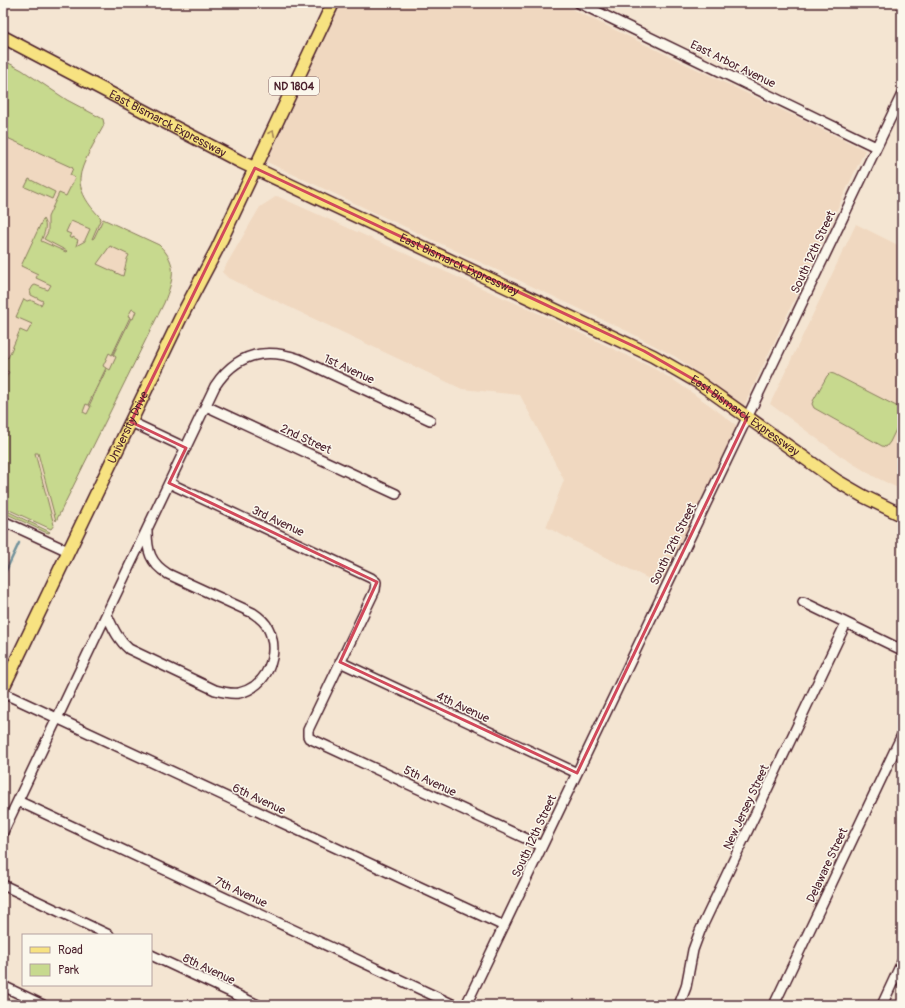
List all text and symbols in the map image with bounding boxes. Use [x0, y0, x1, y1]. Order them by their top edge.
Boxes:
street label: East Arbor Avenue [688, 37, 778, 92]
road number: ND 1804 [269, 77, 319, 95]
street label: East Bismarck Expressway [106, 87, 229, 161]
one-way arrow [267, 130, 275, 137]
street label: South 12th Street [788, 208, 839, 296]
street label: East Bismarck Expressway [397, 231, 521, 300]
street label: 1st Avenue [321, 351, 377, 388]
street label: East Bismarck Expressway [688, 372, 802, 460]
street label: University Drive [105, 389, 152, 466]
street label: 2nd Street [278, 421, 334, 458]
street label: South 12th Street [647, 501, 700, 588]
street label: 3rd Avenue [249, 503, 306, 540]
street label: 4th Avenue [434, 689, 492, 726]
street label: New Jersey Street [720, 762, 773, 852]
street label: 5th Avenue [401, 763, 459, 800]
street label: 6th Avenue [230, 781, 288, 818]
street label: South 12th Street [509, 792, 560, 880]
street label: Delaware Street [804, 825, 851, 905]
street label: 7th Avenue [212, 874, 270, 911]
legend [22, 934, 152, 986]
text: Road [58, 943, 83, 958]
street label: 8th Avenue [180, 951, 237, 988]
text: Park [58, 963, 79, 978]

